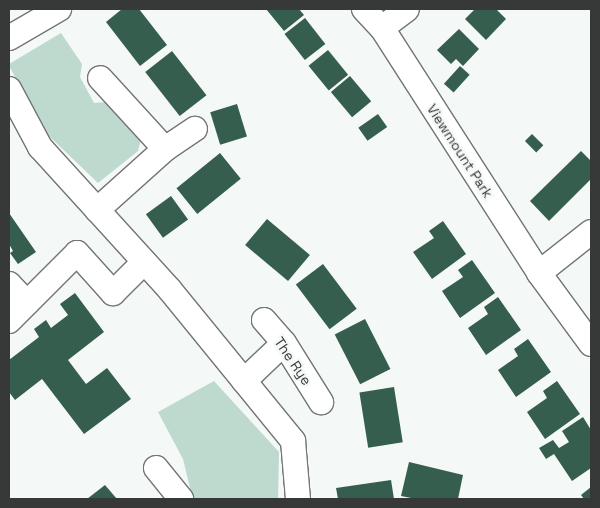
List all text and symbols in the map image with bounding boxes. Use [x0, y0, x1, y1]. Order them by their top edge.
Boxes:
street label: Viewmount Park [423, 101, 497, 201]
street label: The Rye [271, 334, 315, 388]

